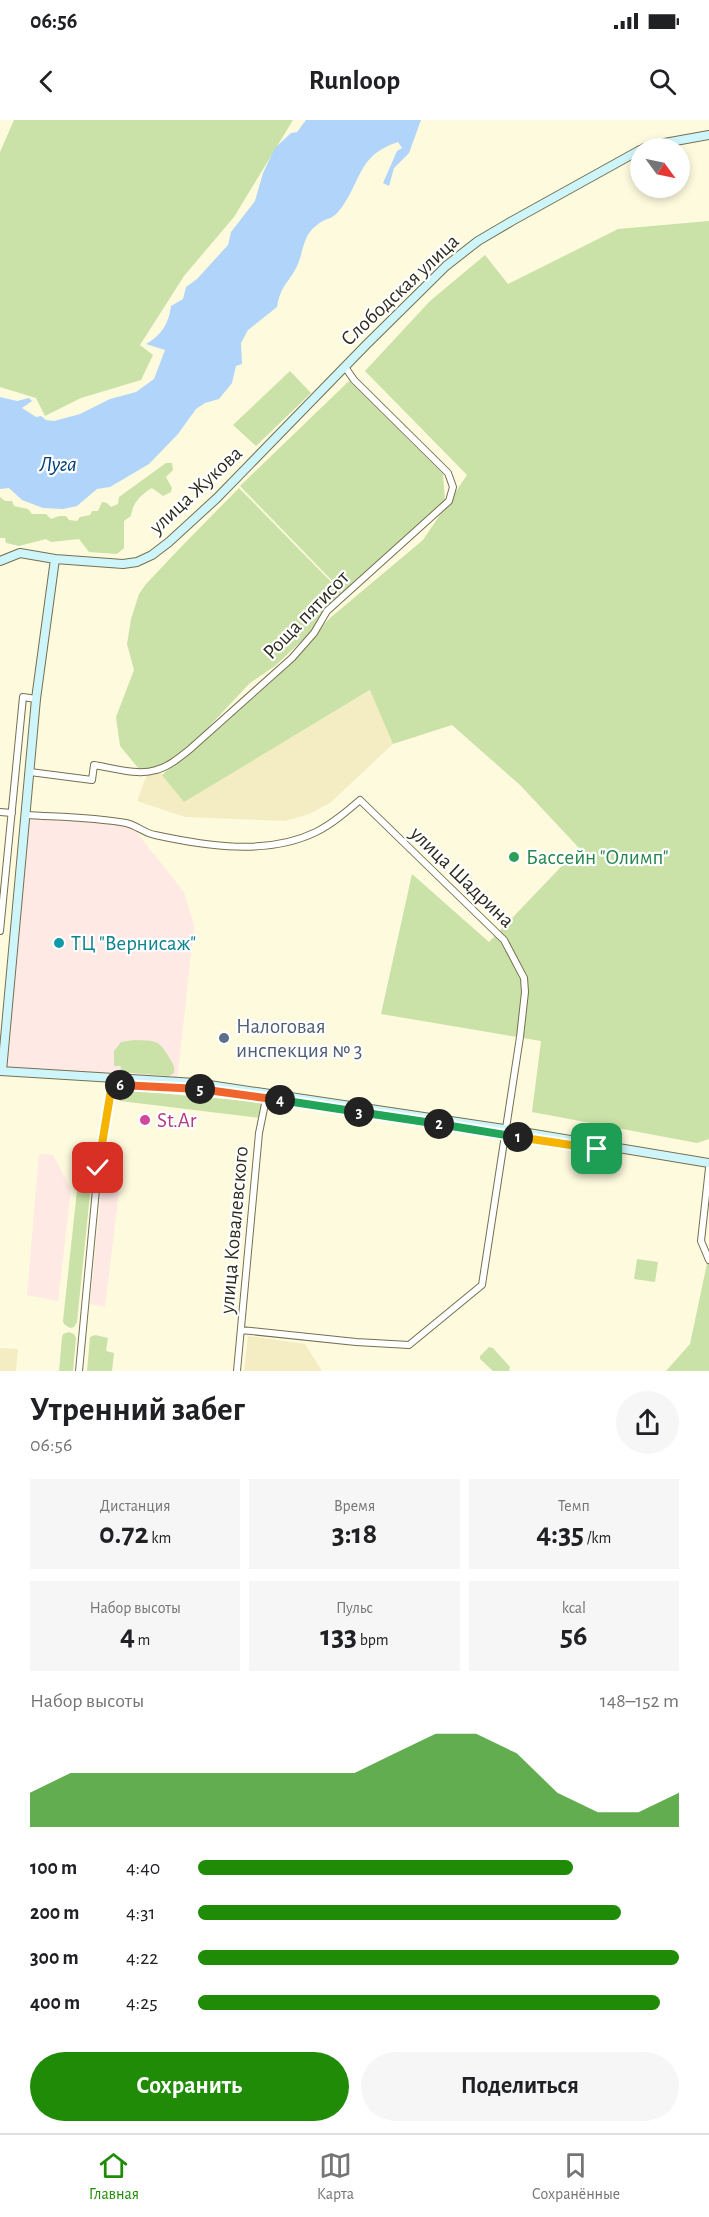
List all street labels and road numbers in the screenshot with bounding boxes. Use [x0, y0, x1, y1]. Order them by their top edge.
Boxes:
street label: Слободская улица [337, 230, 463, 350]
street label: улица Жукова [145, 442, 247, 539]
street label: Роща пятисот [259, 566, 353, 663]
street label: улица Шадрина [405, 822, 518, 932]
street label: улица Ковалевского [216, 1145, 252, 1316]

